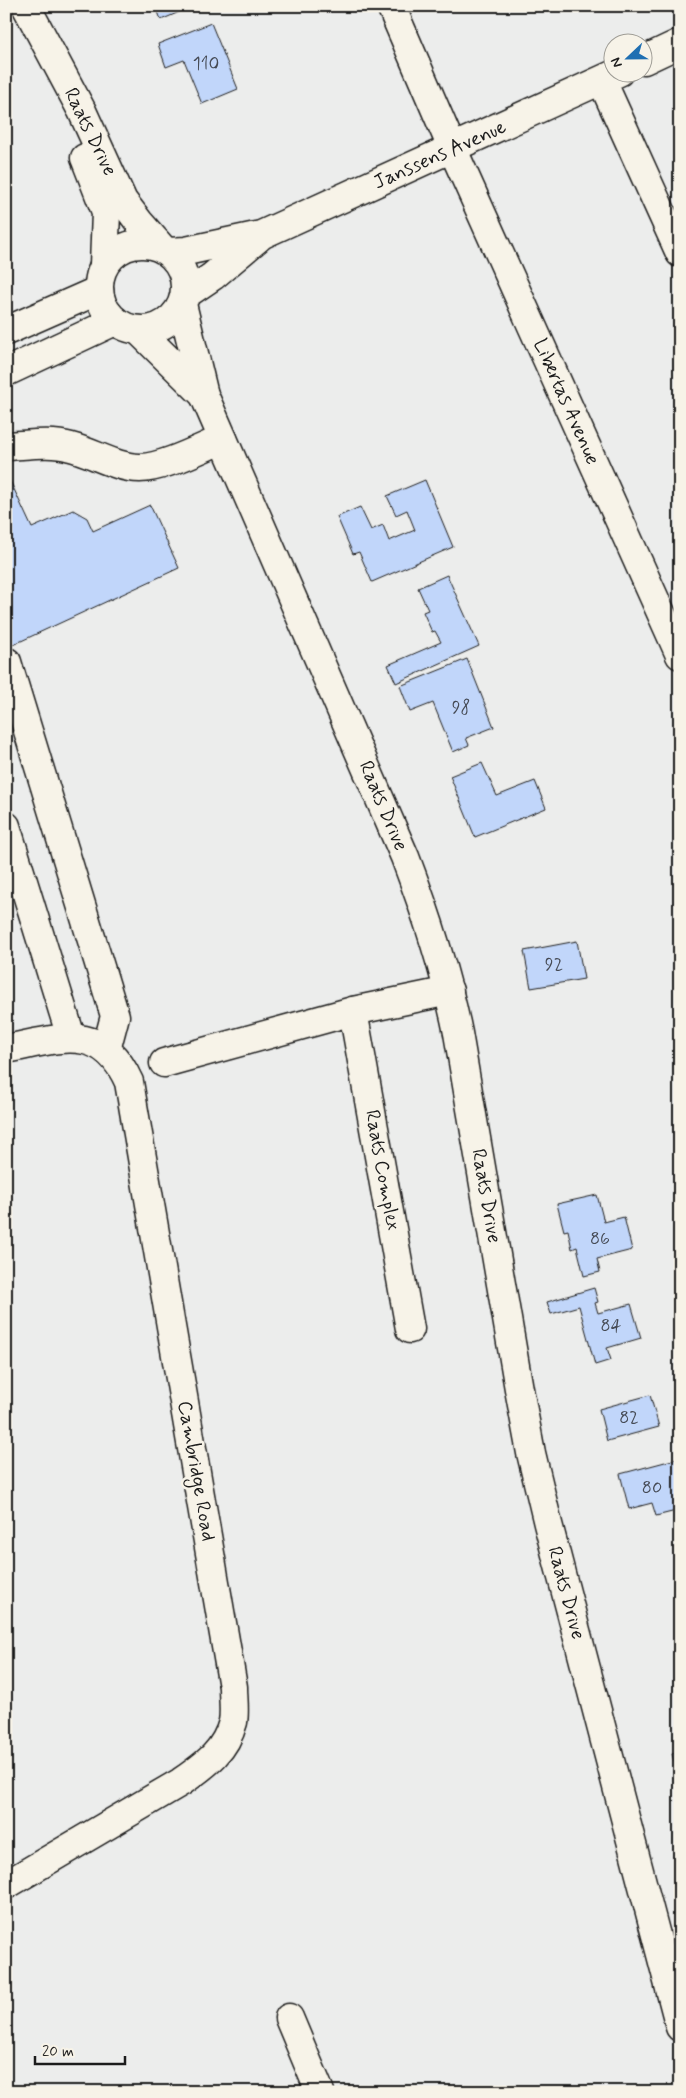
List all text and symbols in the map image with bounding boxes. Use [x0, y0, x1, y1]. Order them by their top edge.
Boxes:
north arrow [604, 32, 654, 82]
house number: 110 [193, 52, 219, 76]
text: N [607, 55, 627, 70]
street label: Raats Drive [57, 83, 123, 181]
street label: Janssens Avenue [369, 114, 511, 196]
street label: Libertas Avenue [526, 335, 606, 469]
house number: 98 [452, 696, 470, 720]
street label: Raats Drive [352, 757, 414, 855]
house number: 92 [545, 953, 563, 977]
street label: Raats Complex [358, 1108, 406, 1232]
street label: Raats Drive [464, 1147, 508, 1245]
house number: 86 [590, 1227, 610, 1251]
house number: 84 [600, 1314, 622, 1338]
street label: Cambridge Road [169, 1399, 222, 1543]
house number: 82 [619, 1406, 639, 1430]
house number: 80 [642, 1476, 662, 1500]
street label: Raats Drive [541, 1544, 591, 1642]
scale bar [35, 2033, 125, 2065]
text: 20 m [42, 2042, 74, 2062]

